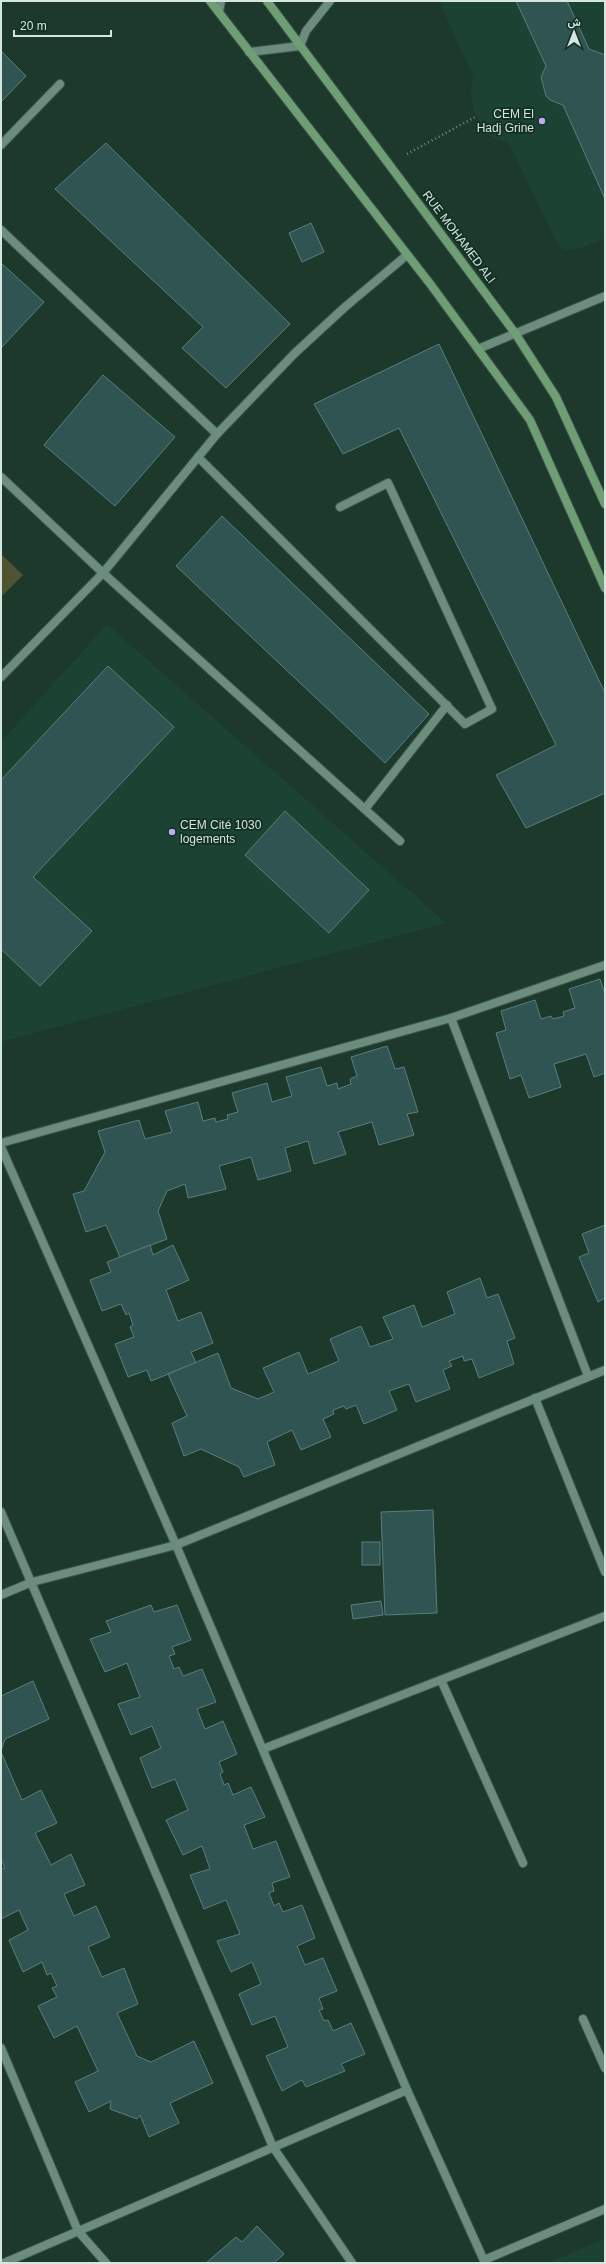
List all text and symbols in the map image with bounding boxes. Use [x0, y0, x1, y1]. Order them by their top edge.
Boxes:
scale bar [14, 12, 111, 38]
north arrow [554, 12, 594, 52]
text: ش [567, 16, 581, 29]
text: 20 m [20, 19, 47, 33]
place label: CEM El Hadj Grine [477, 107, 534, 135]
marker: CEM El Hadj Grine [537, 116, 547, 126]
street label: RUE MOHAMED ALI [420, 188, 498, 286]
place label: CEM Cité 1030 logements [180, 818, 262, 846]
marker: CEM Cité 1030 logements [167, 827, 177, 837]

